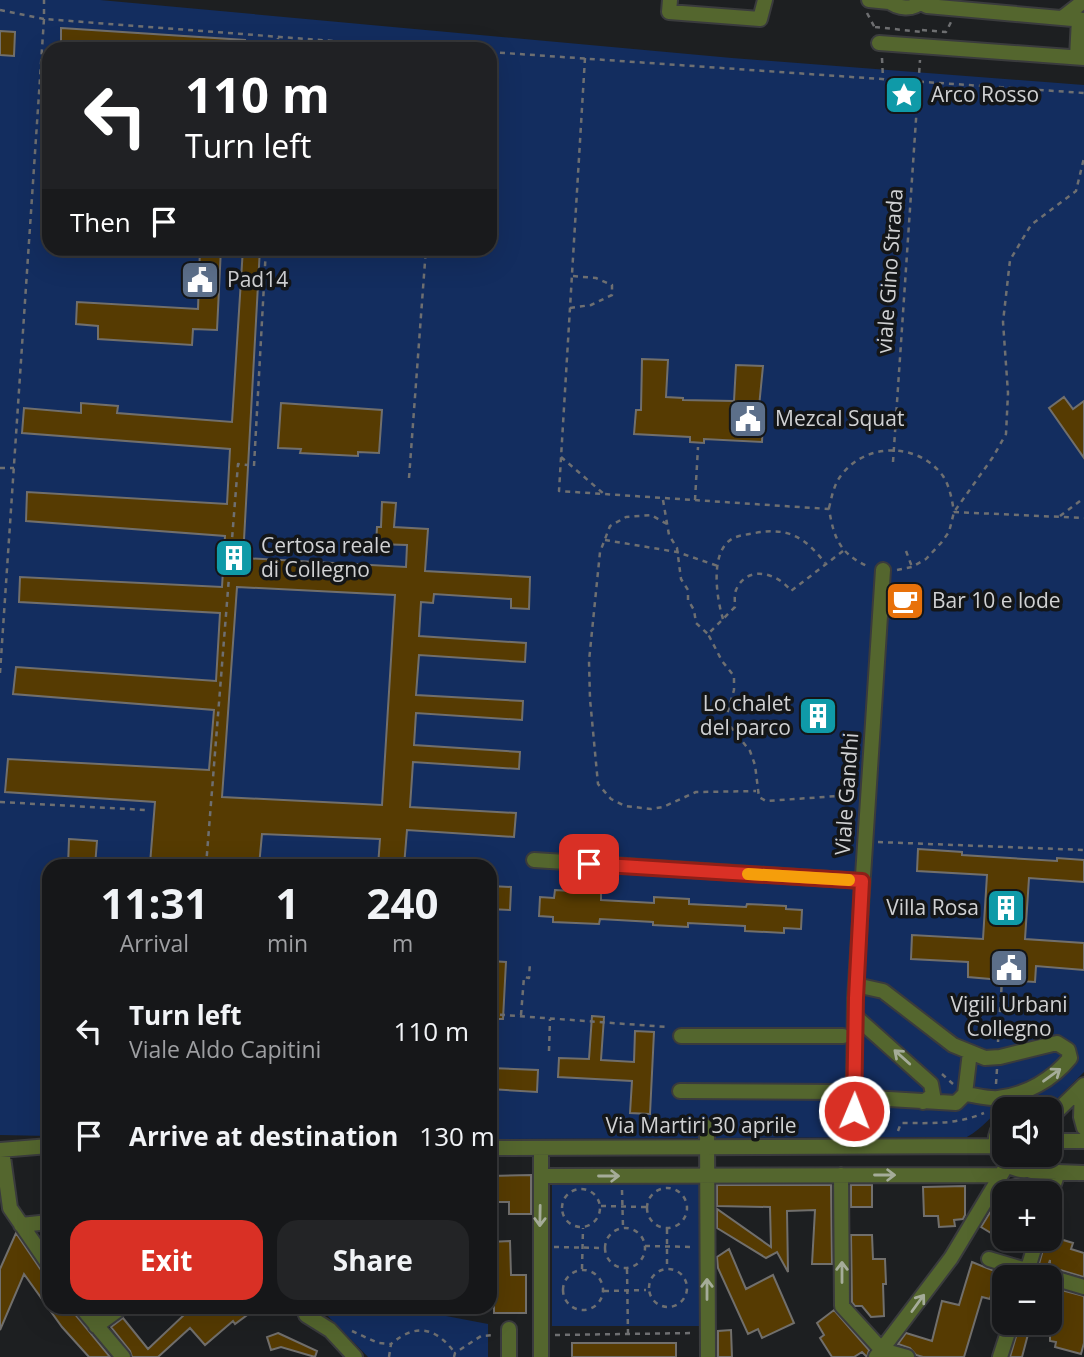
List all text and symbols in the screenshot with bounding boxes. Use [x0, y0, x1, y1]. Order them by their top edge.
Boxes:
text: 110 m [185, 61, 330, 127]
icon: left [70, 70, 161, 161]
place icon: Arco Rosso [883, 74, 925, 116]
place label: Arco Rosso [931, 80, 1039, 108]
text: Turn left [185, 124, 311, 167]
street label: viale Gino Strada [869, 187, 909, 354]
icon: arrive [145, 203, 183, 241]
text: Then [70, 204, 131, 240]
public building icon: Pad14 [179, 259, 221, 301]
place label: Pad14 [227, 265, 288, 293]
public building icon: Mezcal Squat [727, 398, 769, 440]
place label: Mezcal Squat [775, 404, 904, 432]
place label: Certosa reale di Collegno [261, 531, 391, 583]
building icon: Certosa reale di Collegno [213, 537, 255, 579]
cafe icon: Bar 10 e lode [884, 580, 926, 622]
place label: Bar 10 e lode [932, 586, 1061, 614]
place label: Lo chalet del parco [700, 689, 791, 741]
building icon: Lo chalet del parco [797, 695, 839, 737]
street label: Viale Gandhi [828, 732, 864, 856]
pin [559, 834, 619, 894]
icon: arrive [570, 845, 608, 883]
text: 11:31 [100, 874, 208, 931]
text: 1 [275, 874, 300, 931]
text: 240 [367, 874, 439, 931]
building icon: Villa Rosa [985, 887, 1027, 929]
place label: Villa Rosa [886, 893, 979, 921]
text: Arrival [120, 927, 189, 959]
text: min [267, 927, 308, 959]
text: m [392, 927, 413, 959]
public building icon: Vigili Urbani Collegno [988, 947, 1030, 989]
place label: Vigili Urbani Collegno [950, 990, 1068, 1042]
text: Turn left [129, 997, 241, 1033]
icon: left [70, 1012, 108, 1050]
text: 110 m [394, 1013, 469, 1049]
text: Viale Aldo Capitini [129, 1033, 321, 1065]
one-way arrow [894, 1049, 911, 1066]
one-way arrow [1042, 1068, 1061, 1082]
position arrow [817, 1074, 891, 1148]
map controls [992, 1097, 1062, 1335]
button: sound [992, 1097, 1062, 1167]
street label: Via Martiri 30 aprile [605, 1111, 797, 1139]
icon: arrive [70, 1117, 108, 1155]
text: Arrive at destination [129, 1118, 398, 1154]
text: 130 m [419, 1118, 495, 1154]
one-way arrow [874, 1168, 897, 1182]
one-way arrow [597, 1169, 620, 1183]
button: + [992, 1181, 1062, 1251]
one-way arrow [533, 1204, 547, 1227]
button: Exit [70, 1220, 263, 1300]
button: Share [277, 1220, 469, 1300]
one-way arrow [835, 1261, 849, 1284]
button: − [992, 1265, 1062, 1335]
one-way arrow [700, 1278, 714, 1301]
one-way arrow [910, 1294, 925, 1313]

